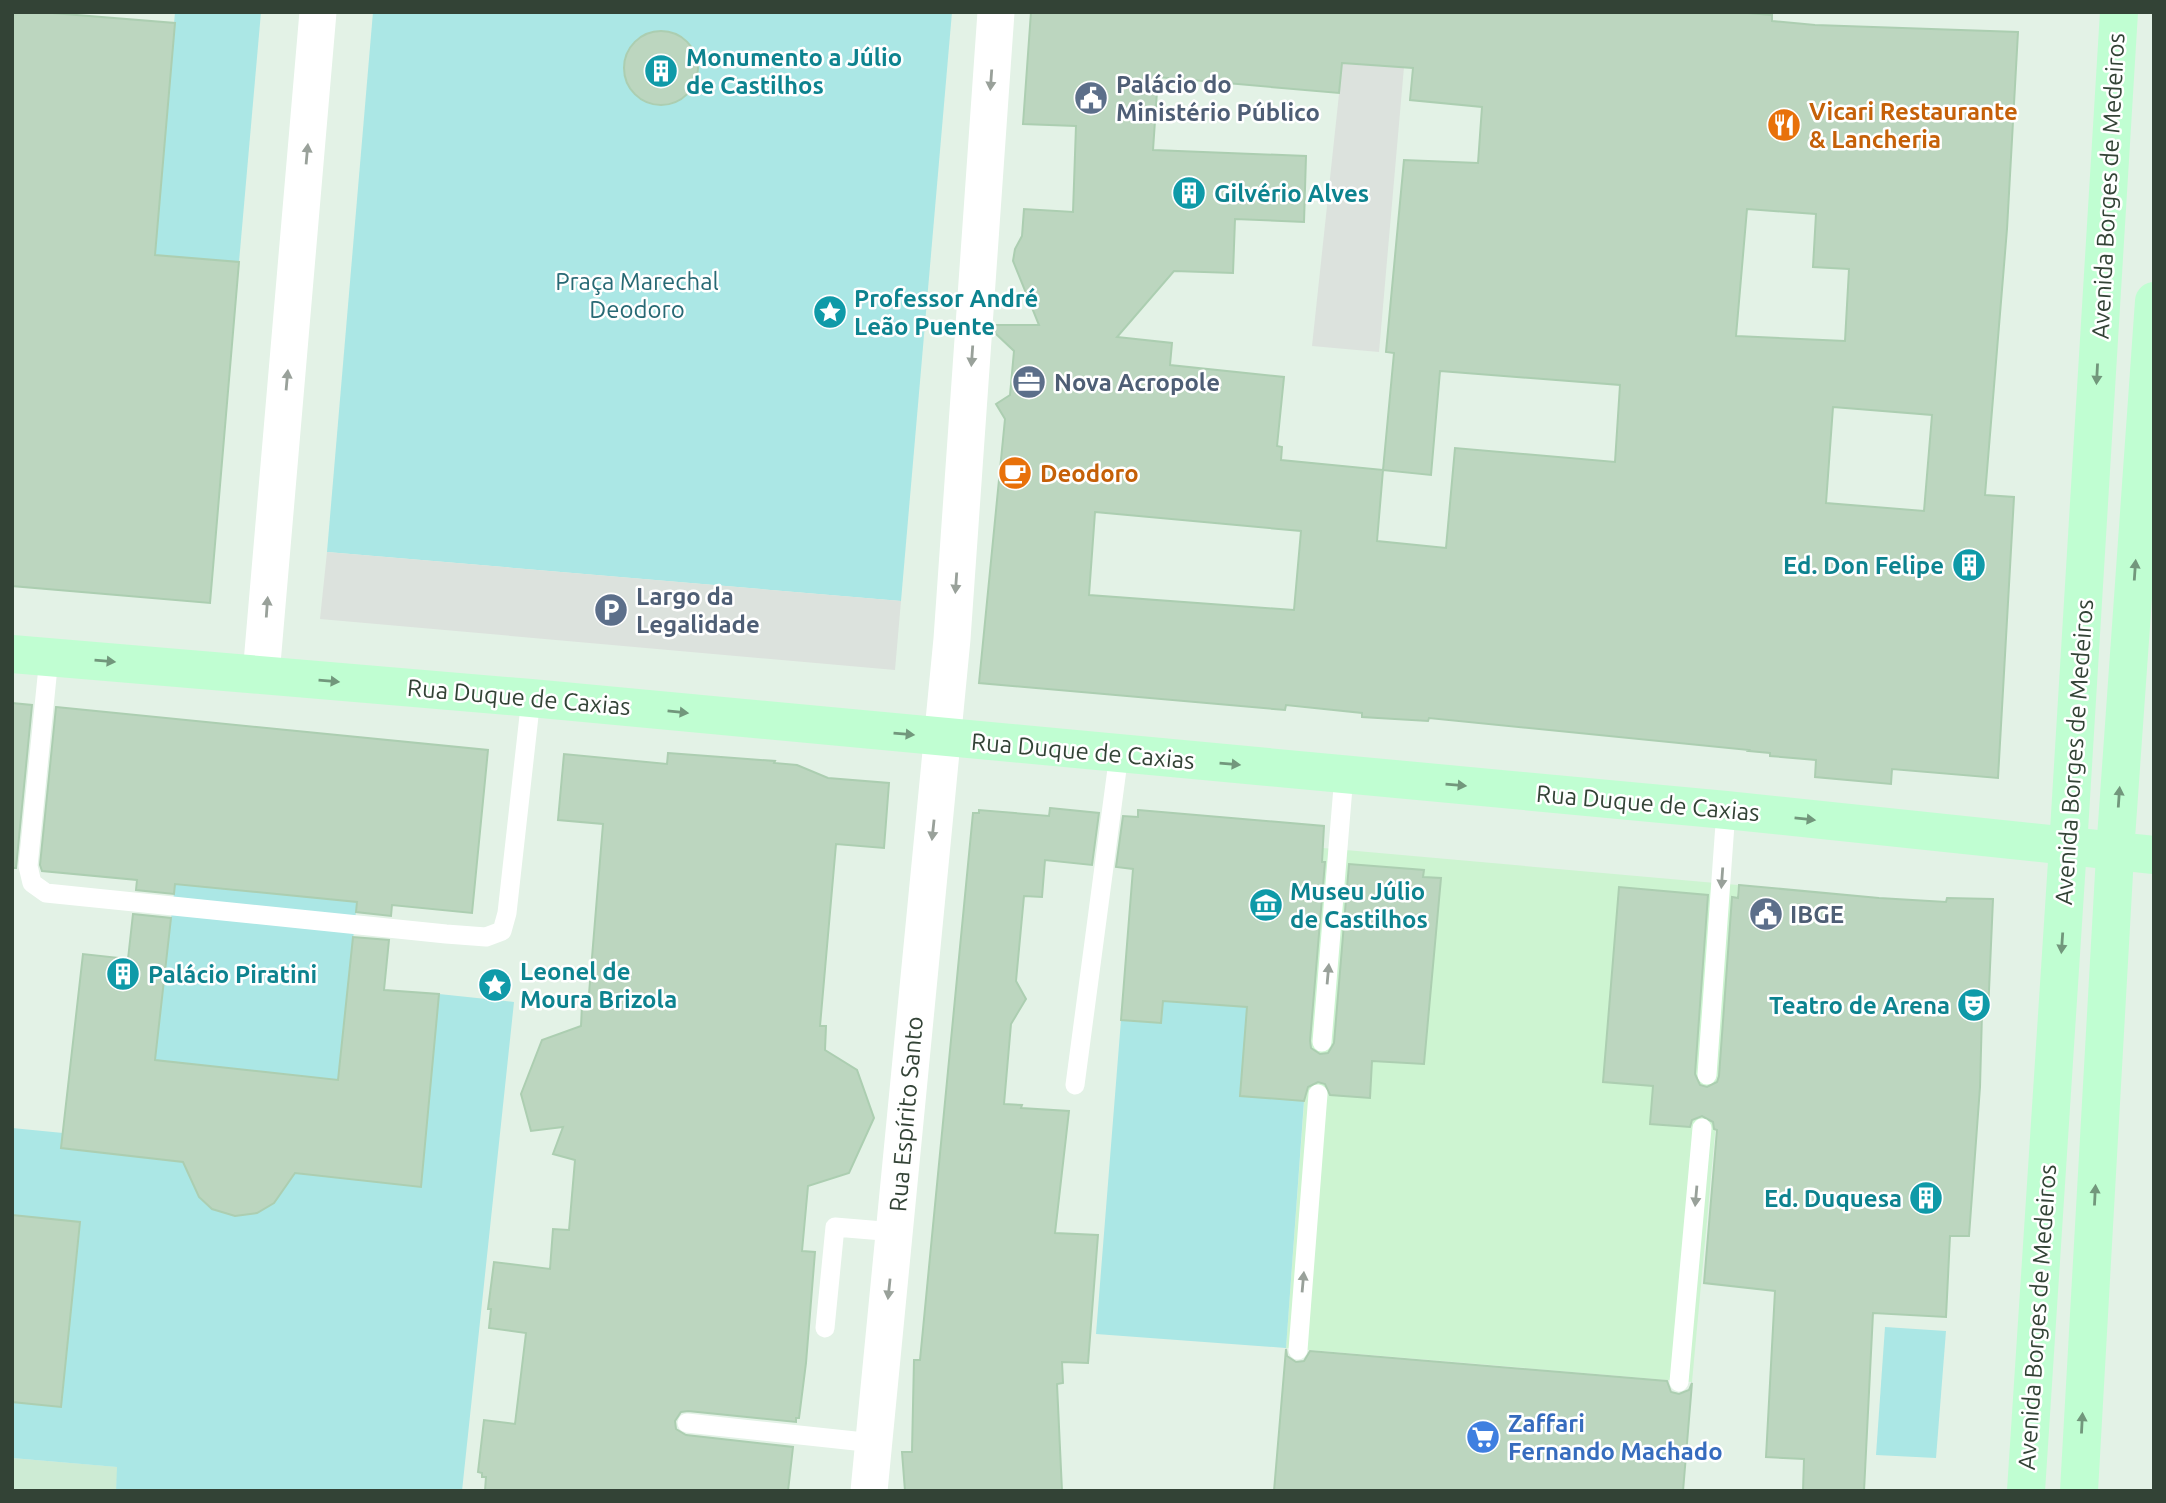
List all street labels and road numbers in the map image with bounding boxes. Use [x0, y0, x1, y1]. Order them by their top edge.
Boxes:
street label: Avenida Borges de Medeiros [2086, 32, 2130, 340]
street label: Avenida Borges de Medeiros [2050, 598, 2098, 906]
street label: Rua Duque de Caxias [406, 674, 632, 720]
street label: Rua Duque de Caxias [970, 728, 1196, 774]
street label: Rua Duque de Caxias [1535, 780, 1761, 826]
street label: Rua Espírito Santo [884, 1015, 928, 1213]
street label: Avenida Borges de Medeiros [2013, 1163, 2061, 1471]

